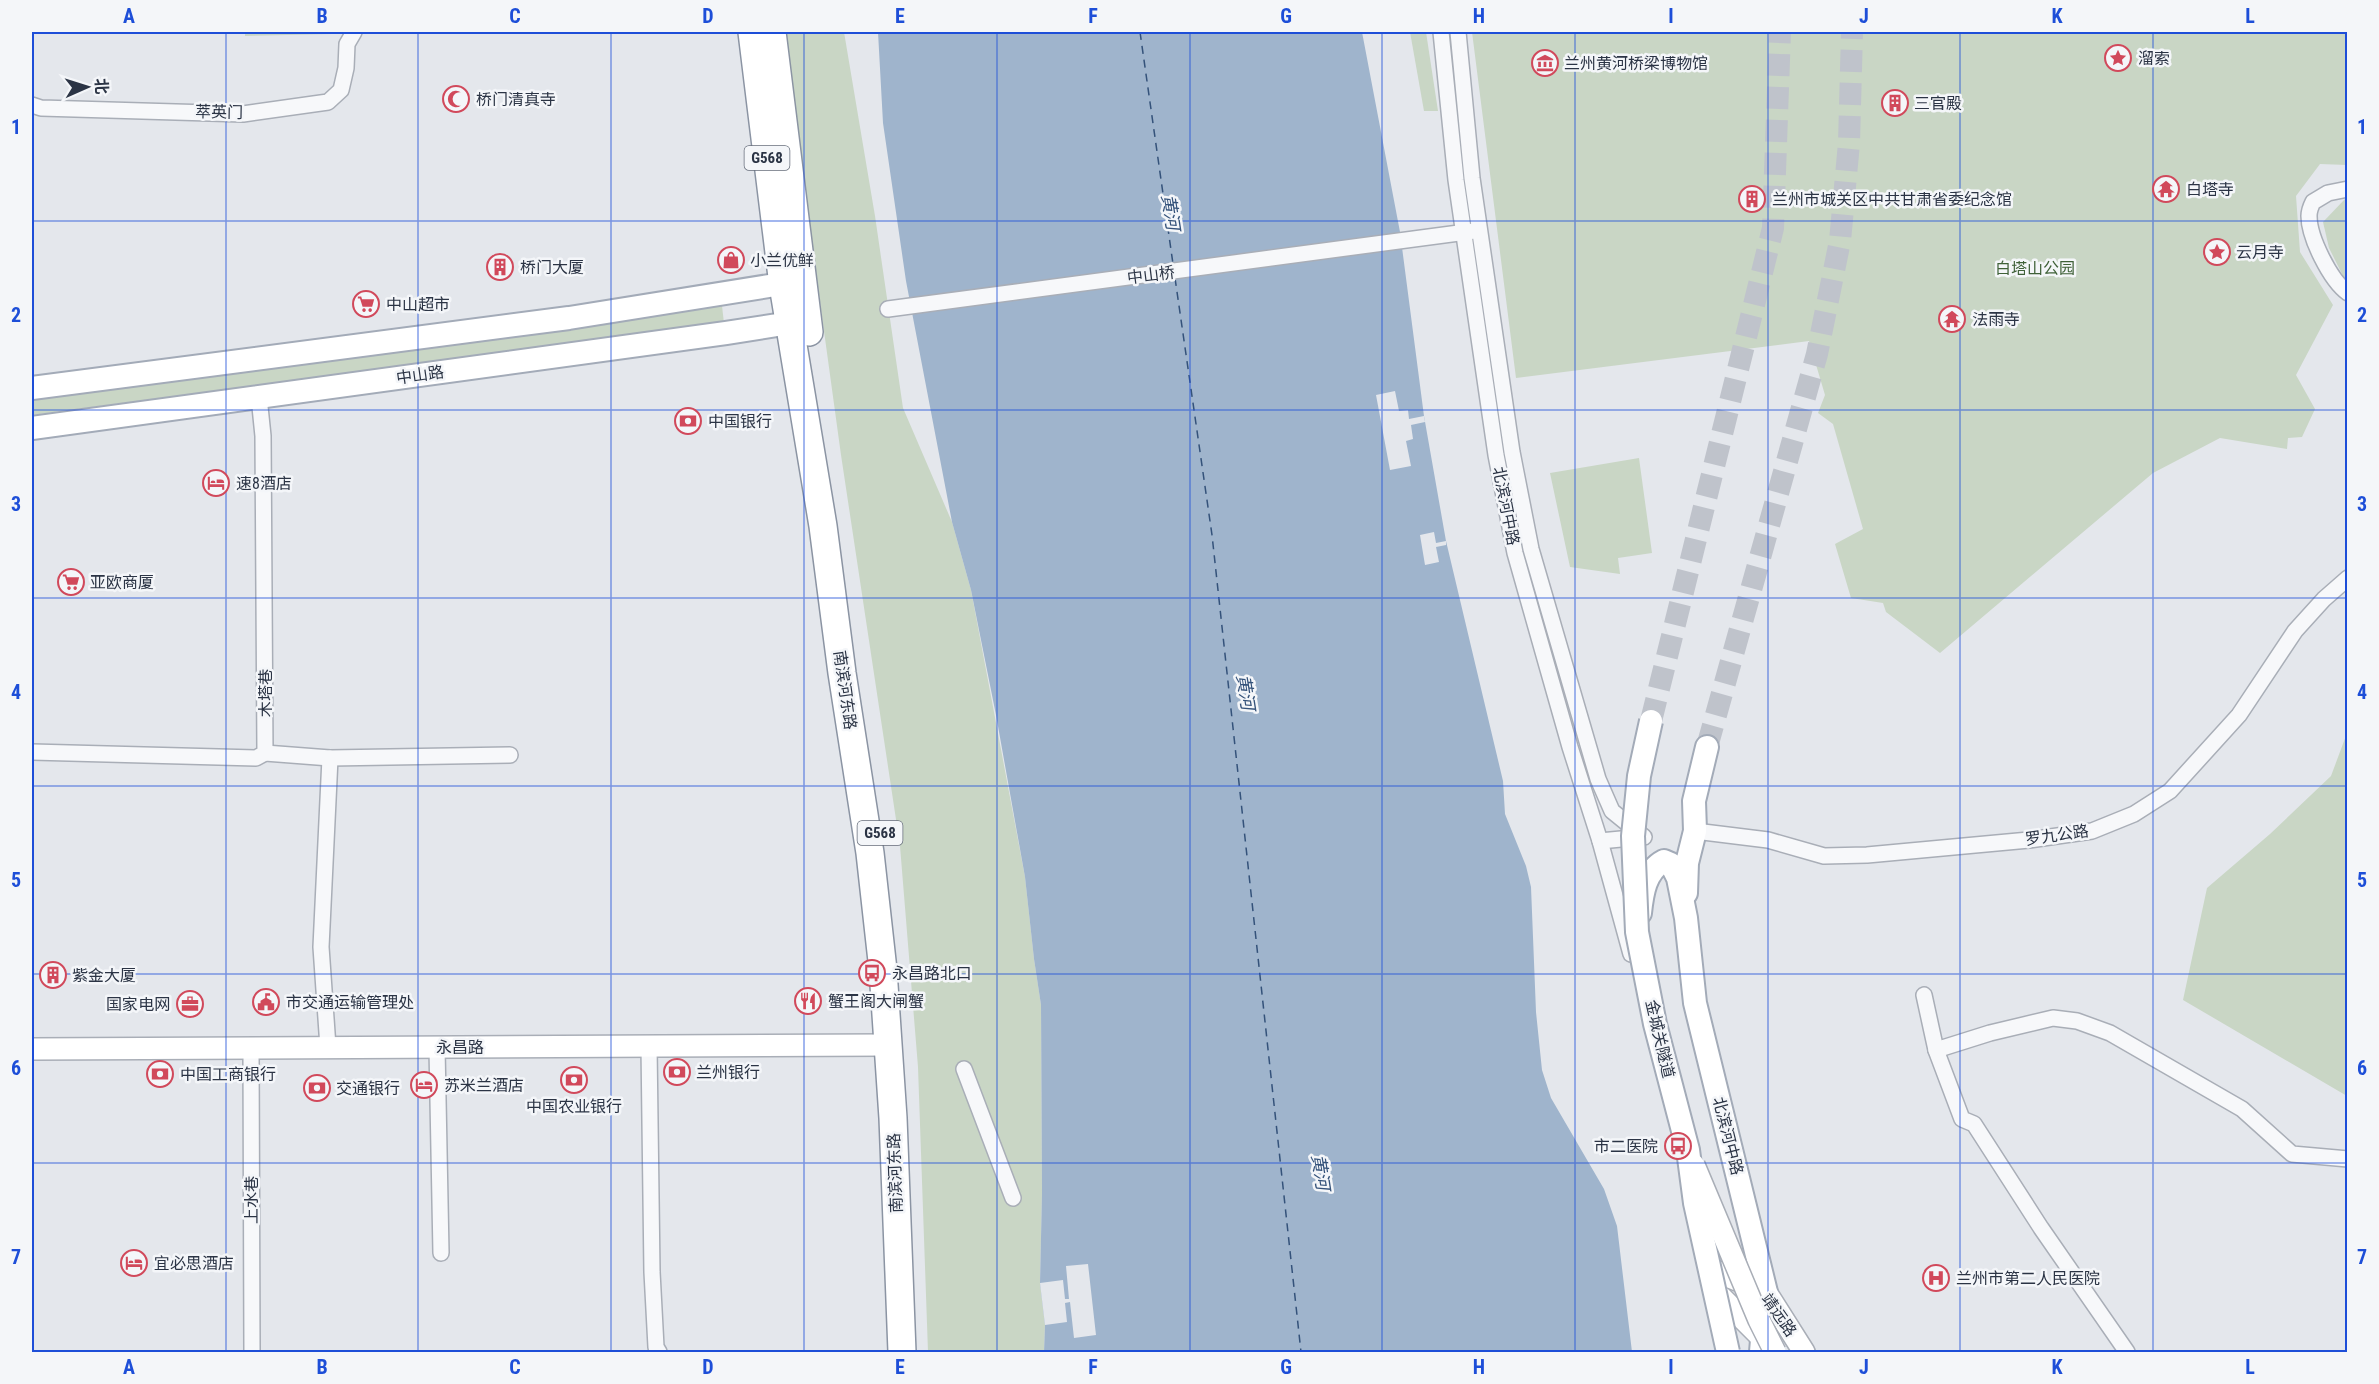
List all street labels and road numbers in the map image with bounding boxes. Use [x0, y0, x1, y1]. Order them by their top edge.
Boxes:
street label: 萃英门 [195, 102, 243, 122]
road number: G568 [744, 146, 789, 170]
street label: 中山桥 [1126, 263, 1176, 287]
street label: 中山路 [395, 362, 445, 388]
street label: 北滨河中路 [1489, 465, 1523, 547]
street label: 南滨河东路 [830, 649, 860, 731]
street label: 木塔巷 [256, 669, 275, 717]
road number: G568 [858, 821, 902, 845]
street label: 罗九公路 [2024, 821, 2090, 849]
street label: 金城关隧道 [1642, 998, 1678, 1080]
street label: 永昌路 [436, 1038, 484, 1057]
street label: 北滨河中路 [1709, 1095, 1747, 1177]
street label: 南滨河东路 [884, 1133, 906, 1213]
street label: 上水巷 [242, 1176, 261, 1224]
street label: 靖远路 [1757, 1290, 1801, 1340]

